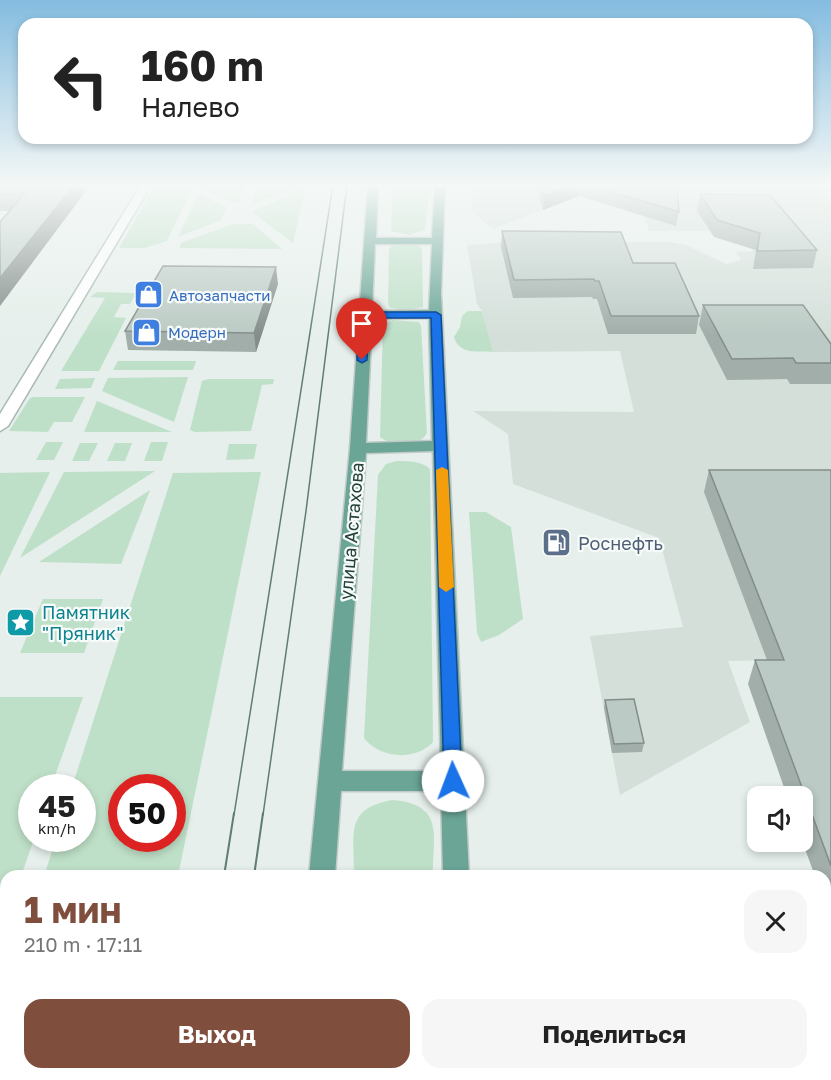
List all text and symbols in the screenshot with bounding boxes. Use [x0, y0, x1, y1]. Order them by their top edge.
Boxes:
text: 160 m [141, 40, 264, 90]
icon: left [42, 42, 120, 120]
text: Налево [141, 91, 240, 123]
shop icon: Автозапчасти [132, 279, 164, 311]
place label: Автозапчасти [169, 286, 270, 304]
pin [336, 298, 387, 360]
icon: arrive [345, 307, 378, 340]
shop icon: Модерн [131, 316, 163, 348]
place label: Модерн [168, 323, 226, 341]
street label: улица Астахова [334, 461, 368, 601]
fuel station icon: Роснефть [541, 527, 573, 559]
place label: Роснефть [578, 532, 663, 554]
place label: Памятник "Пряник" [42, 601, 130, 644]
place icon: Памятник "Пряник" [5, 606, 37, 638]
position arrow [421, 749, 485, 813]
speed limit sign: 50 [108, 774, 186, 852]
map controls [747, 786, 813, 852]
button: sound [747, 786, 813, 852]
text: 45 [38, 788, 76, 824]
text: km/h [38, 819, 76, 837]
text: 1 мин [24, 888, 121, 931]
button: close [744, 890, 807, 953]
text: 210 m · 17:11 [24, 932, 142, 956]
button: Выход [24, 999, 410, 1068]
button: Поделиться [422, 999, 807, 1068]

